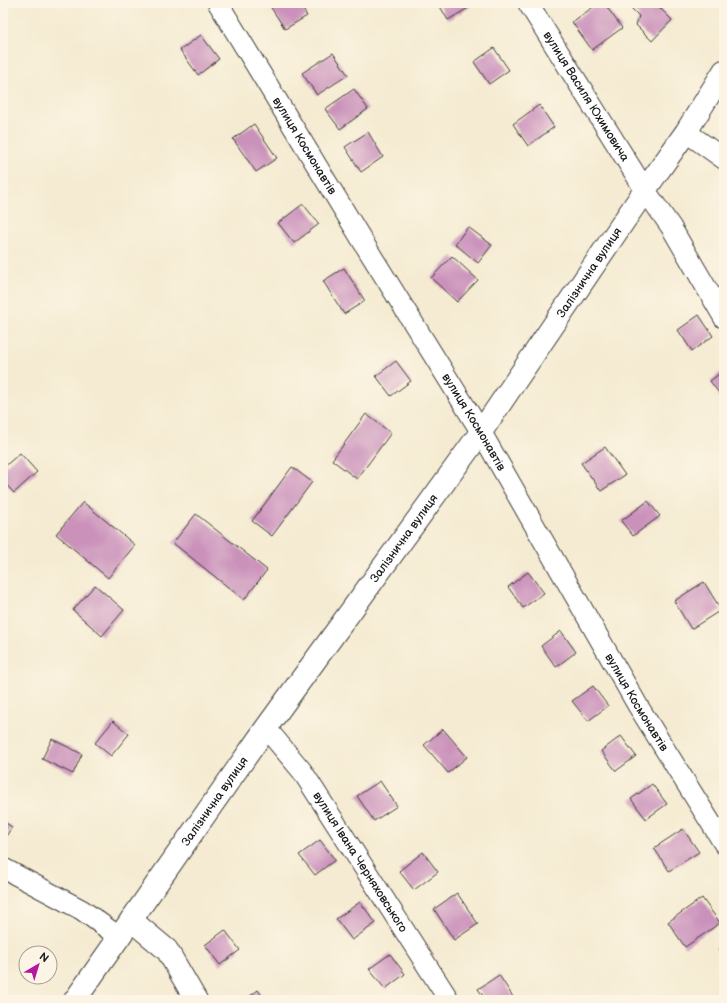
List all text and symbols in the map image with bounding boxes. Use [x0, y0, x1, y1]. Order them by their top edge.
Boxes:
street label: вулиця Василя Юхимовича [540, 29, 632, 164]
street label: вулиця Космонавтів [269, 94, 340, 198]
street label: Залізнична вулиця [554, 224, 626, 321]
street label: вулиця Космонавтів [438, 371, 509, 474]
street label: Залізнична вулиця [367, 491, 442, 586]
street label: вулиця Космонавтів [601, 651, 672, 755]
street label: Залізнична вулиця [179, 754, 252, 849]
street label: вулиця Івана Черняховського [309, 789, 410, 935]
north arrow [18, 945, 58, 985]
text: N [37, 950, 51, 965]

